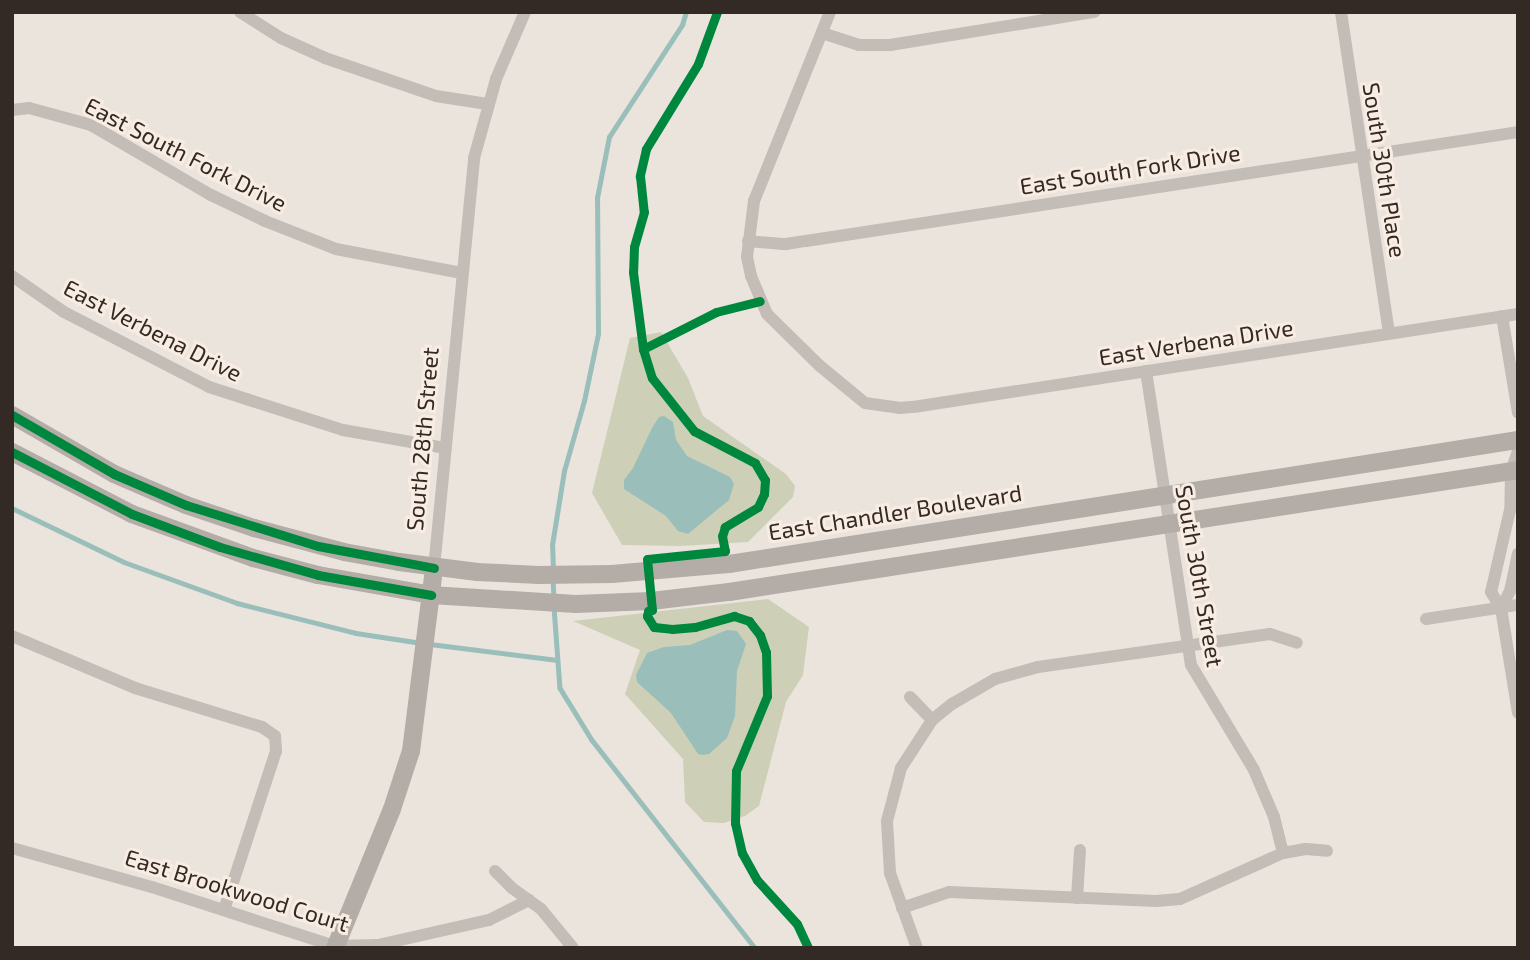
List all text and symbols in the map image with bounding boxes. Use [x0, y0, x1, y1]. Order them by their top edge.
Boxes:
street label: South 30th Place [1358, 81, 1412, 259]
street label: East South Fork Drive [80, 91, 292, 217]
street label: East South Fork Drive [1018, 138, 1242, 200]
street label: East Verbena Drive [59, 273, 247, 387]
street label: East Verbena Drive [1097, 313, 1295, 371]
street label: South 28th Street [400, 346, 444, 532]
street label: East Chandler Boulevard [766, 478, 1024, 546]
street label: South 30th Street [1170, 483, 1230, 669]
street label: East Brookwood Court [122, 843, 352, 937]

